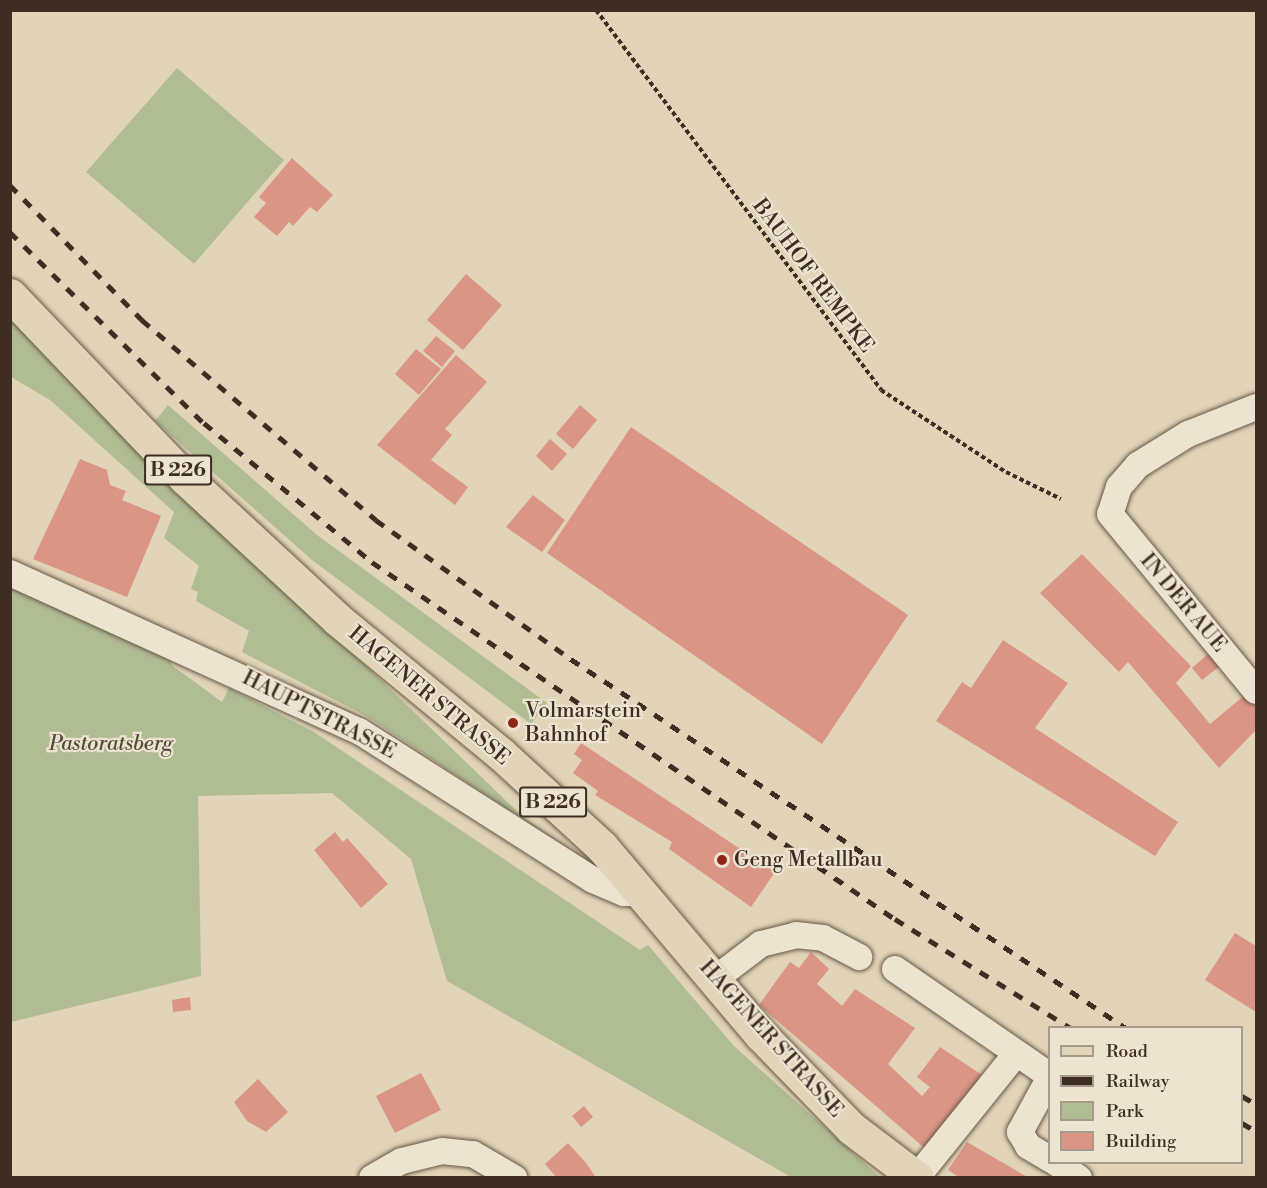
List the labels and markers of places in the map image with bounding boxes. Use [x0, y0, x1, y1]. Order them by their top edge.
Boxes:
place label: Volmarstein Bahnhof [525, 698, 641, 748]
marker: Volmarstein Bahnhof [506, 716, 520, 730]
place label: Geng Metallbau [734, 847, 882, 873]
marker: Geng Metallbau [715, 853, 729, 867]

